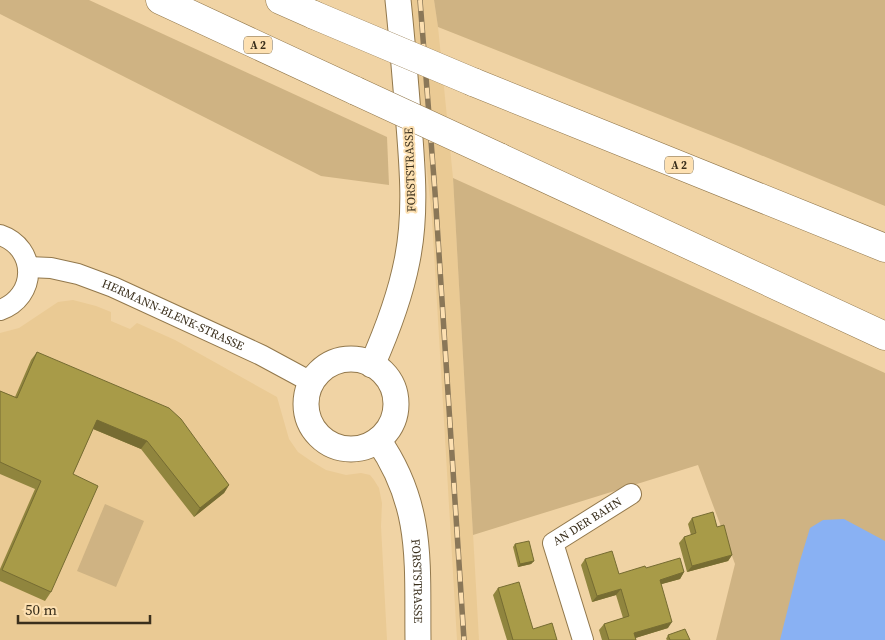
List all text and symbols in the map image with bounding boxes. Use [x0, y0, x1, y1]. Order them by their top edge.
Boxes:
road number: A 2 [244, 36, 272, 54]
street label: FORSTSTRASSE [401, 127, 419, 213]
road number: A 2 [665, 156, 693, 174]
street label: HERMANN-BLENK-STRASSE [100, 276, 247, 354]
street label: AN DER BAHN [550, 494, 625, 549]
street label: FORSTSTRASSE [407, 538, 426, 623]
scale bar [18, 592, 150, 624]
text: 50 m [25, 599, 57, 620]

